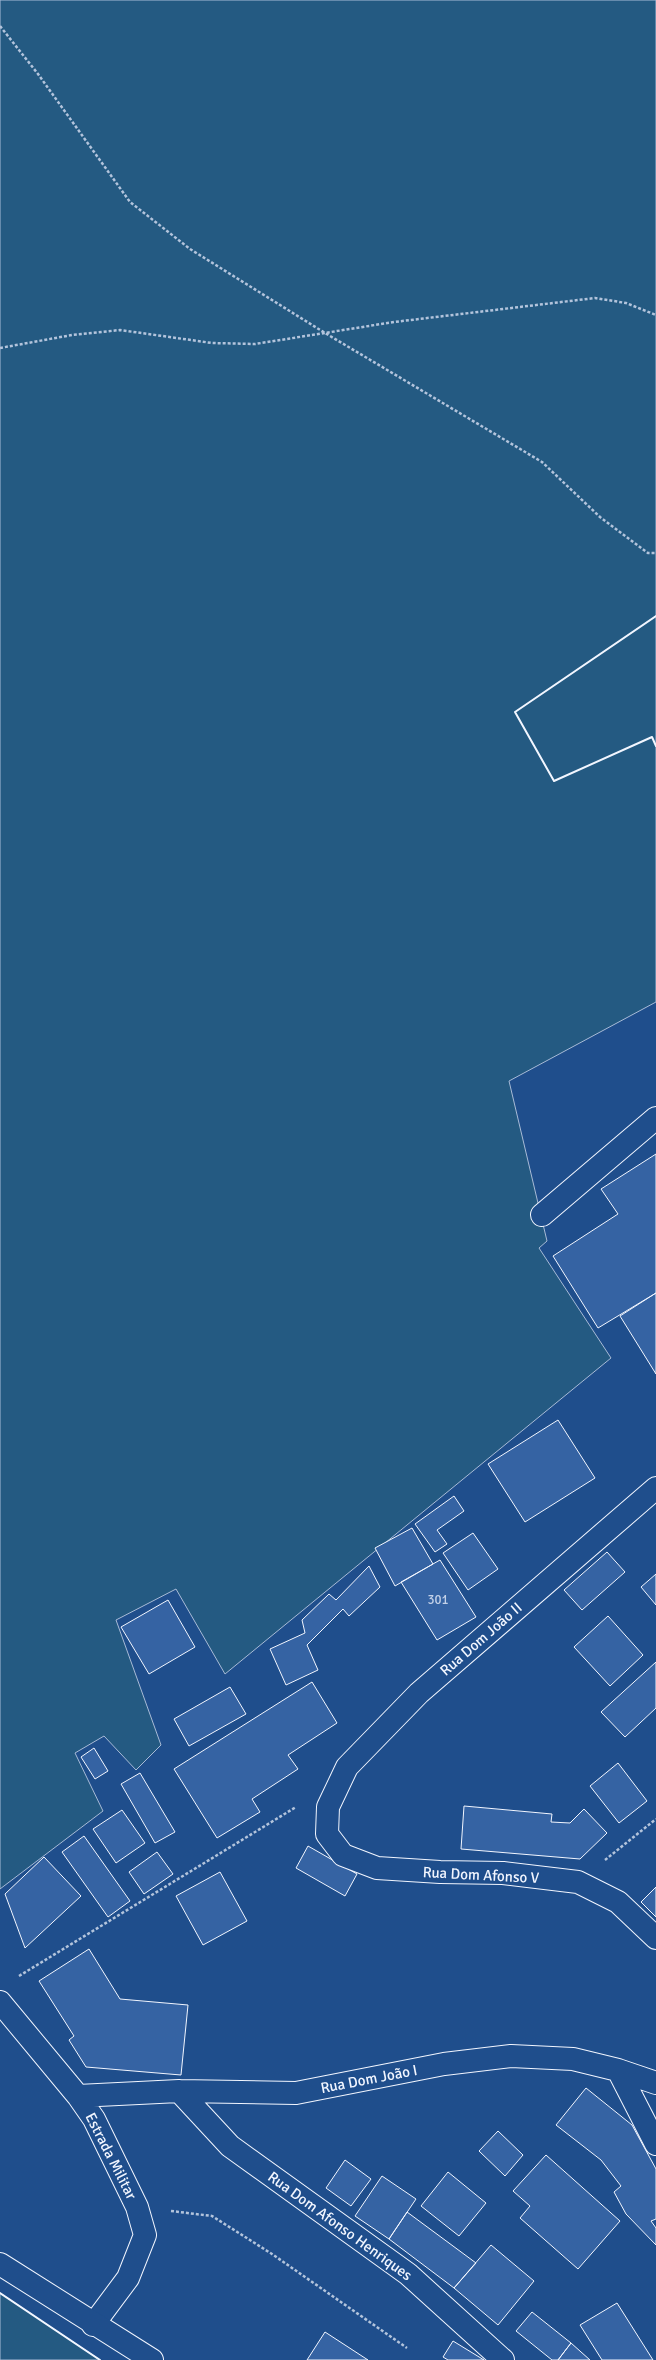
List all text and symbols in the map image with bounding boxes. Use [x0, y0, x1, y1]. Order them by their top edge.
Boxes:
house number: 301 [427, 1592, 449, 1608]
street label: Rua Dom João II [436, 1599, 526, 1679]
street label: Rua Dom Afonso V [422, 1863, 540, 1887]
street label: Rua Dom João I [319, 2061, 419, 2097]
street label: Estrada Militar [81, 2110, 141, 2203]
street label: Rua Dom Afonso Henriques [264, 2168, 416, 2285]

